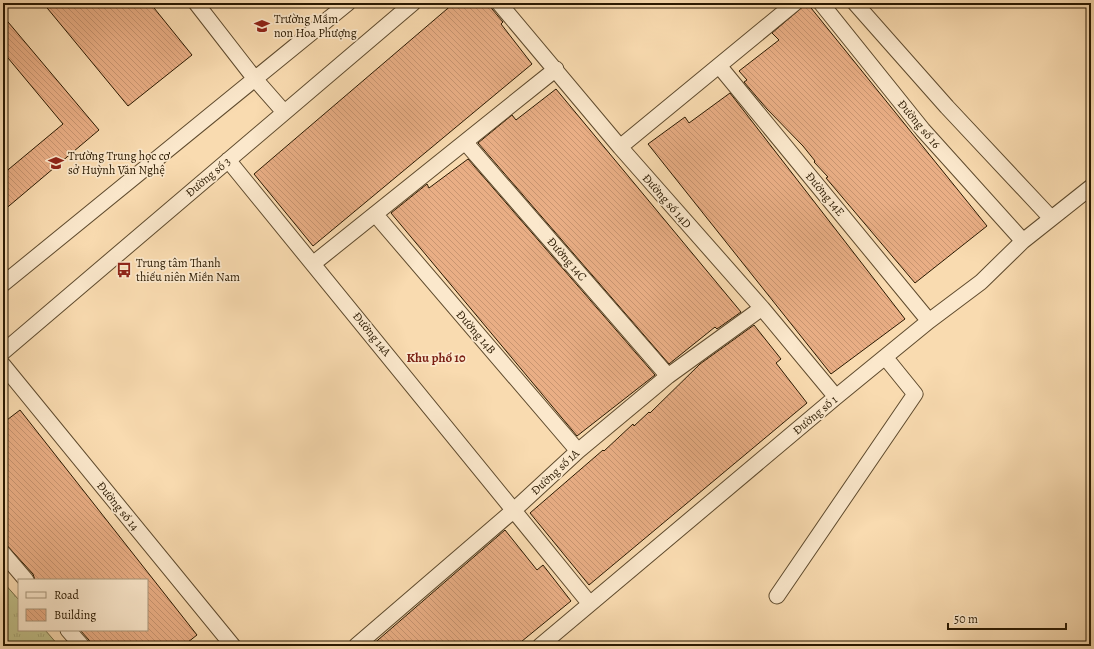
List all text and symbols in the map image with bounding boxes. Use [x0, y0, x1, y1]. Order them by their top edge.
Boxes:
place label: Trường Mầm non Hoa Phượng [274, 11, 357, 41]
school or university icon: Trường Mầm non Hoa Phượng [253, 17, 271, 35]
street label: Đường số 16 [894, 96, 944, 152]
place label: Trường Trung học cơ sở Huỳnh Văn Nghệ [68, 148, 171, 178]
street label: Đường số 3 [182, 153, 234, 201]
school or university icon: Trường Trung học cơ sở Huỳnh Văn Nghệ [47, 154, 65, 172]
street label: Đường 14E [802, 169, 848, 219]
street label: Đường số 14D [639, 170, 695, 232]
street label: Đường 14C [543, 234, 591, 284]
place label: Trung tâm Thanh thiếu niên Miền Nam [136, 255, 240, 285]
bus stop icon: Trung tâm Thanh thiếu niên Miền Nam [115, 261, 133, 279]
street label: Đường 14B [453, 307, 499, 357]
street label: Đường 14A [349, 308, 395, 360]
district label: Khu phố 10 [407, 349, 466, 366]
street label: Đường số 1 [789, 392, 841, 438]
street label: Đường số 1A [527, 445, 583, 499]
street label: Đường số 14 [93, 478, 143, 534]
legend [18, 579, 148, 631]
text: Road [54, 587, 80, 603]
scale bar [948, 605, 1066, 631]
text: Building [54, 607, 96, 623]
text: 50 m [954, 611, 978, 627]

